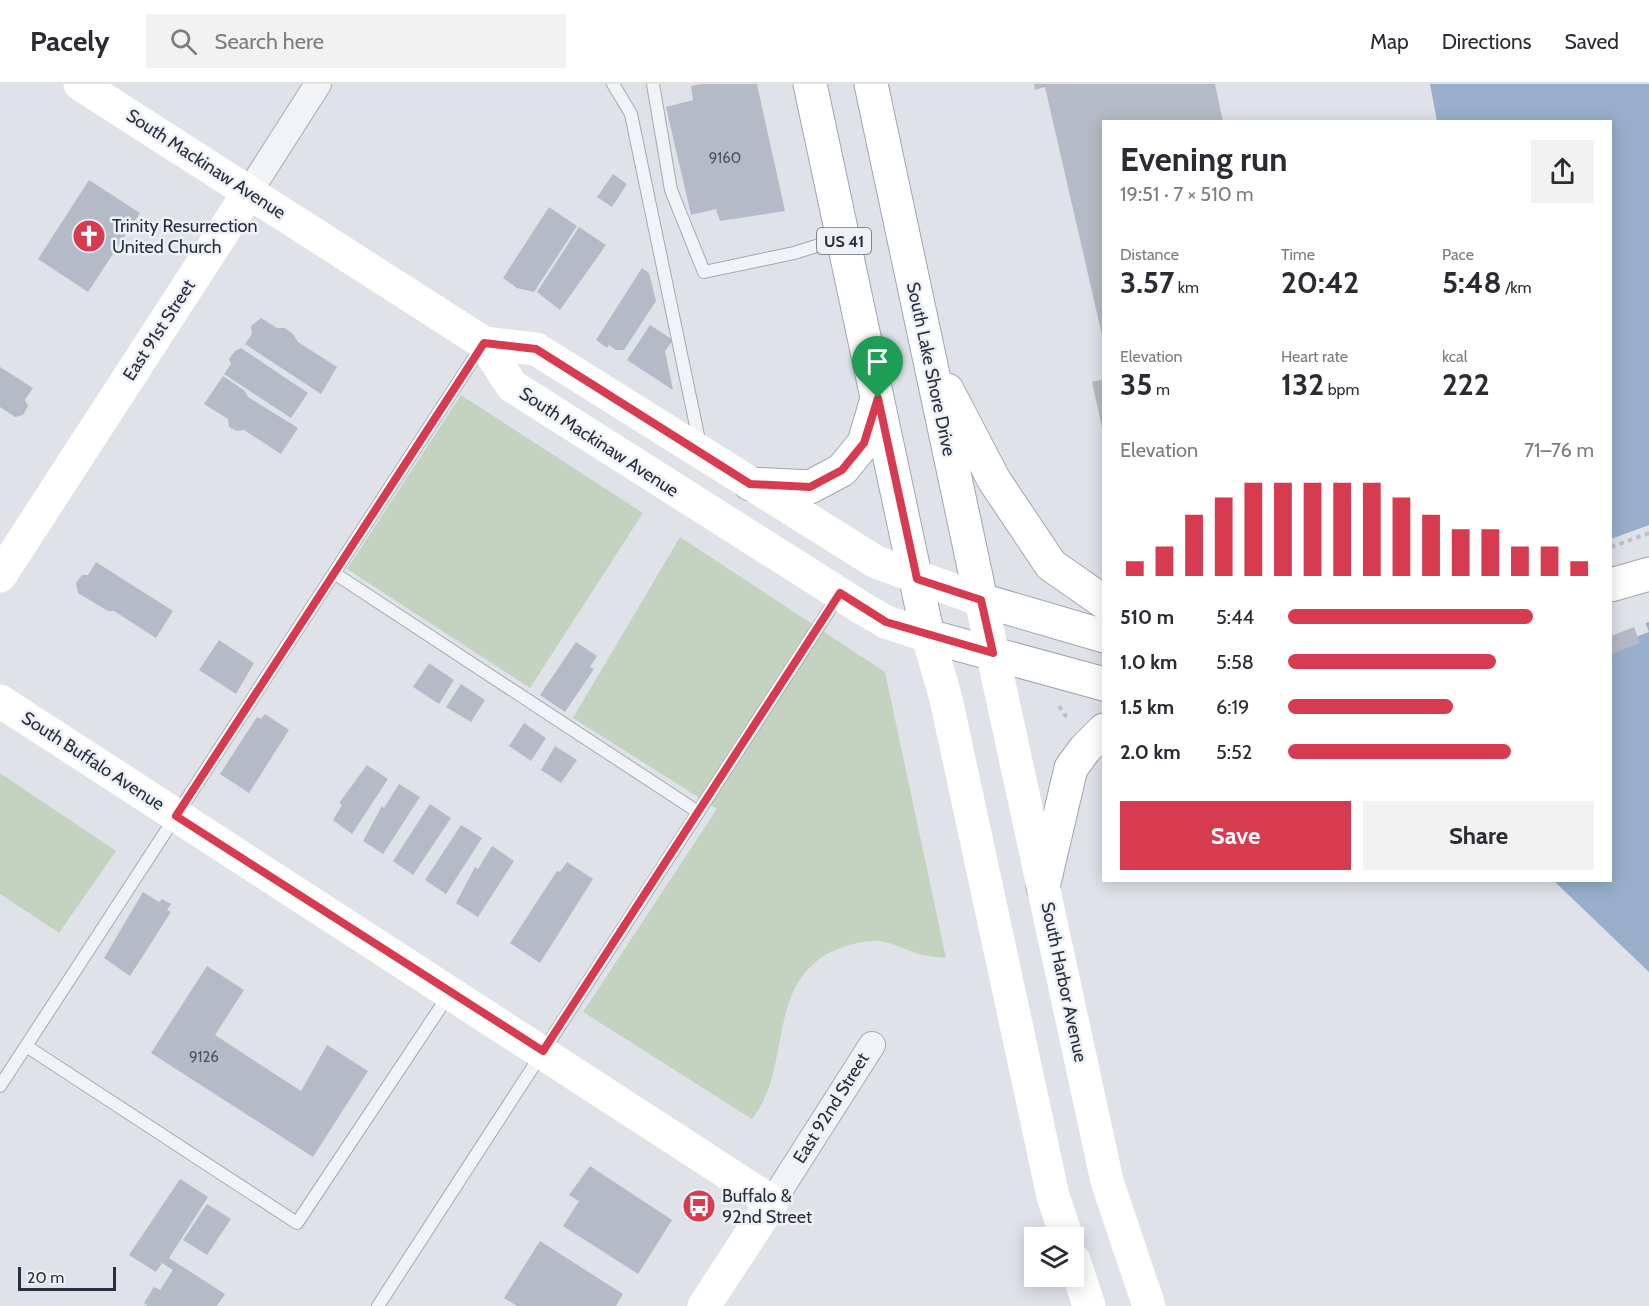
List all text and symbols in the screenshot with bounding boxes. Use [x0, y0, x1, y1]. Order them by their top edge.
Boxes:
search box [146, 14, 566, 68]
text: Pacely [30, 24, 110, 58]
icon: search [167, 25, 200, 58]
text: Search here [215, 28, 324, 55]
text: Map [1370, 29, 1409, 54]
text: Directions [1442, 29, 1531, 54]
text: Saved [1564, 29, 1619, 54]
street label: South Mackinaw Avenue [122, 104, 290, 224]
text: Evening run [1120, 139, 1287, 179]
button: share [1531, 140, 1594, 203]
house number: 9160 [709, 149, 741, 167]
text: 19:51 · 7 × 510 m [1120, 182, 1254, 206]
place label: Trinity Resurrection United Church [112, 215, 258, 258]
church icon: Trinity Resurrection United Church [71, 218, 107, 254]
road number: US 41 [817, 228, 871, 254]
text: Distance [1120, 245, 1179, 264]
text: Time [1281, 245, 1315, 264]
text: Pace [1442, 245, 1474, 264]
text: 3.57 [1120, 264, 1174, 301]
text: 20:42 [1281, 264, 1359, 301]
text: 5:48 [1442, 264, 1502, 301]
street label: East 91st Street [118, 275, 200, 385]
text: km [1174, 278, 1199, 297]
text: /km [1502, 278, 1532, 297]
street label: South Lake Shore Drive [902, 280, 960, 458]
pin [852, 336, 903, 398]
icon: arrive [861, 345, 894, 378]
text: Elevation [1120, 347, 1183, 366]
text: Heart rate [1281, 347, 1348, 366]
text: kcal [1442, 347, 1468, 366]
text: 35 [1120, 366, 1152, 403]
text: 132 [1281, 366, 1324, 403]
text: 222 [1442, 366, 1490, 403]
text: m [1152, 380, 1170, 399]
text: bpm [1324, 380, 1360, 399]
street label: South Mackinaw Avenue [515, 382, 683, 502]
text: Elevation [1120, 438, 1198, 462]
text: 71–76 m [1524, 438, 1594, 462]
text: 510 m [1120, 605, 1174, 629]
text: 5:44 [1216, 605, 1254, 629]
text: 1.0 km [1120, 650, 1177, 674]
text: 5:58 [1216, 650, 1254, 674]
text: 1.5 km [1120, 695, 1174, 719]
text: 6:19 [1216, 695, 1249, 719]
street label: South Buffalo Avenue [18, 707, 168, 815]
text: 2.0 km [1120, 740, 1181, 764]
text: 5:52 [1216, 740, 1252, 764]
button: Save [1120, 801, 1351, 870]
button: Share [1363, 801, 1594, 870]
street label: South Harbor Avenue [1036, 900, 1092, 1064]
house number: 9126 [189, 1048, 219, 1066]
street label: East 92nd Street [788, 1049, 874, 1167]
place label: Buffalo & 92nd Street [722, 1185, 812, 1228]
bus stop icon: Buffalo & 92nd Street [681, 1188, 717, 1224]
map controls [1024, 1227, 1084, 1287]
button: layers [1024, 1227, 1084, 1287]
scale bar [18, 1264, 116, 1292]
text: 20 m [27, 1268, 64, 1287]

